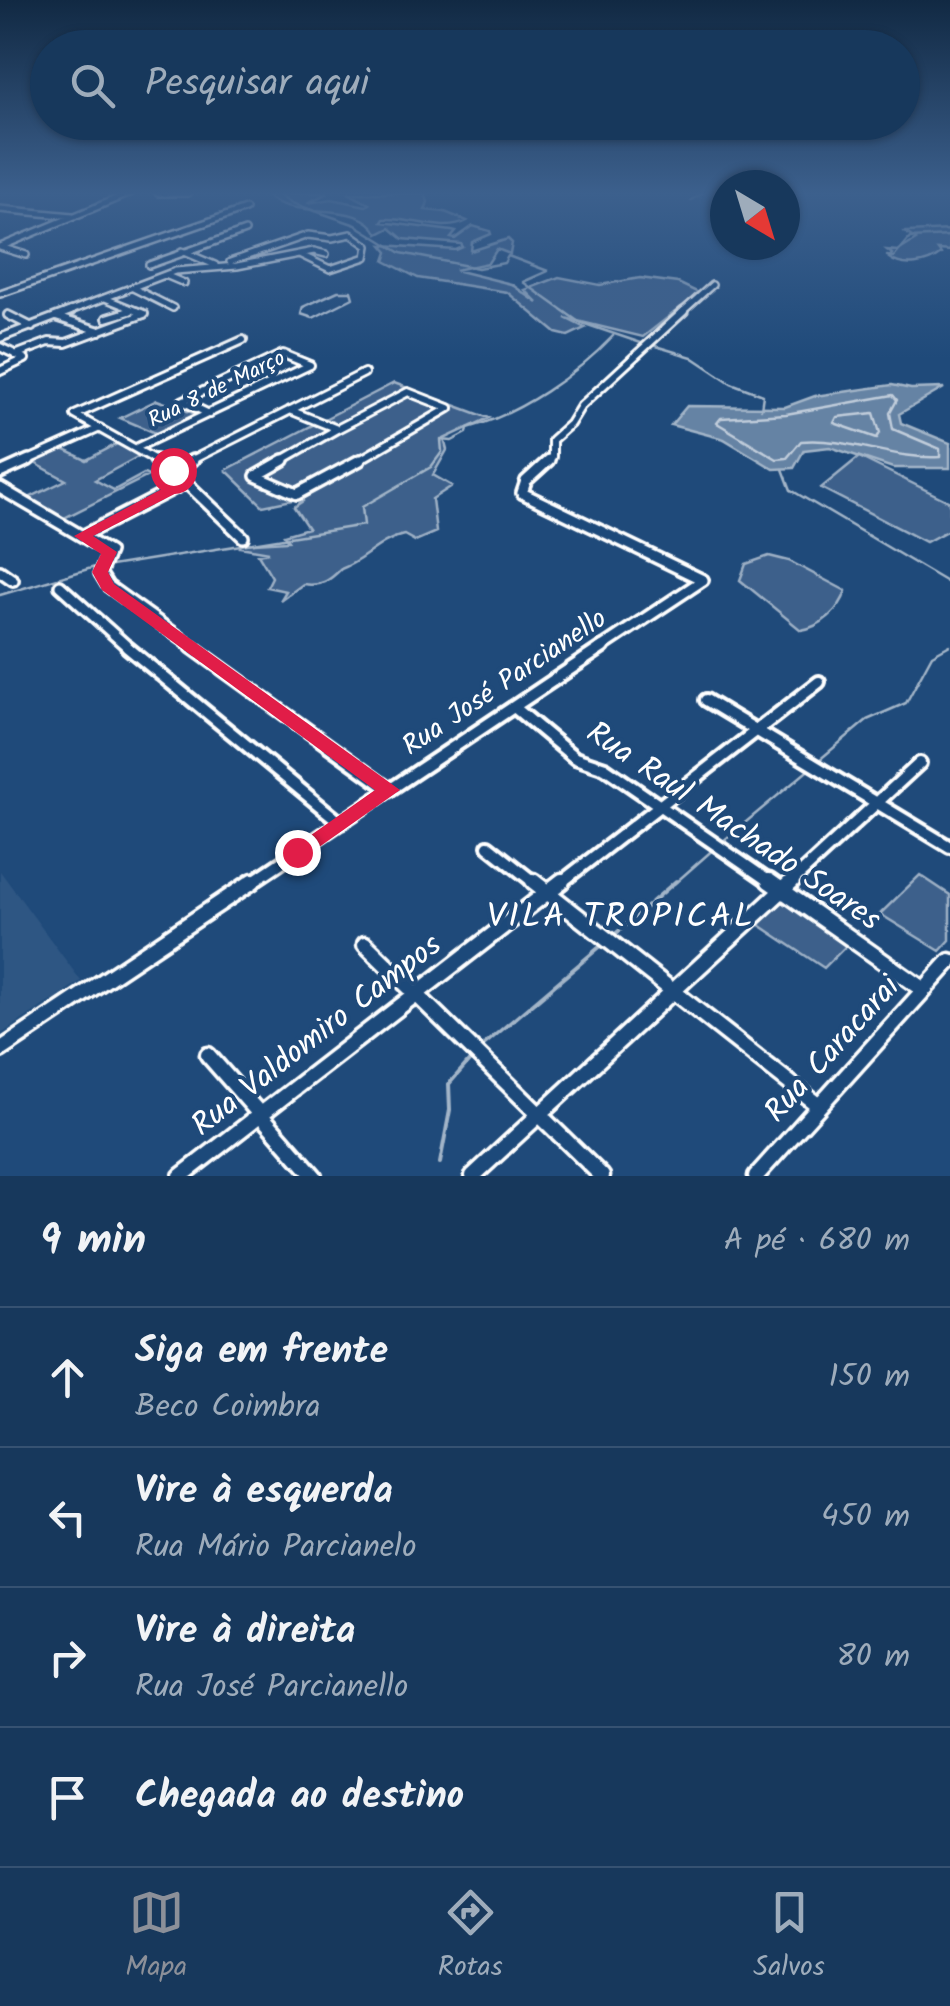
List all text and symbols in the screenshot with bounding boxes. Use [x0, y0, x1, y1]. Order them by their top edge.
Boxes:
search box [30, 30, 920, 140]
text: Pesquisar aqui [145, 55, 369, 115]
icon: search [65, 58, 120, 113]
north arrow [710, 170, 800, 260]
street label: Rua 8 de Março [142, 342, 292, 438]
route start [151, 448, 197, 494]
street label: Rua José Parcianello [393, 597, 617, 769]
street label: Rua Raul Machado Soares [575, 709, 891, 945]
route end [275, 830, 321, 876]
district label: VILA TROPICAL [487, 890, 755, 946]
street label: Rua Valdomiro Campos [181, 921, 454, 1150]
street label: Rua Caracarai [752, 963, 914, 1135]
text: 9 min [40, 1208, 146, 1275]
text: A pé · 680 m [724, 1216, 910, 1267]
text: Siga em frente [135, 1322, 388, 1382]
icon: ahead [40, 1350, 95, 1405]
text: 150 m [828, 1352, 910, 1403]
text: Beco Coimbra [135, 1382, 321, 1433]
text: Vire à esquerda [135, 1462, 393, 1522]
icon: left [40, 1490, 95, 1545]
text: 450 m [821, 1492, 910, 1543]
text: Rua Mário Parcianelo [135, 1522, 416, 1573]
text: Vire à direita [135, 1602, 355, 1662]
icon: right [40, 1630, 95, 1685]
text: 80 m [836, 1632, 910, 1683]
text: Rua José Parcianello [135, 1662, 408, 1713]
text: Chegada ao destino [135, 1767, 464, 1827]
icon: arrive [40, 1770, 95, 1825]
tab: Mapa [125, 1885, 187, 1990]
tab: Rotas [438, 1885, 503, 1990]
tab: Salvos [753, 1885, 825, 1990]

